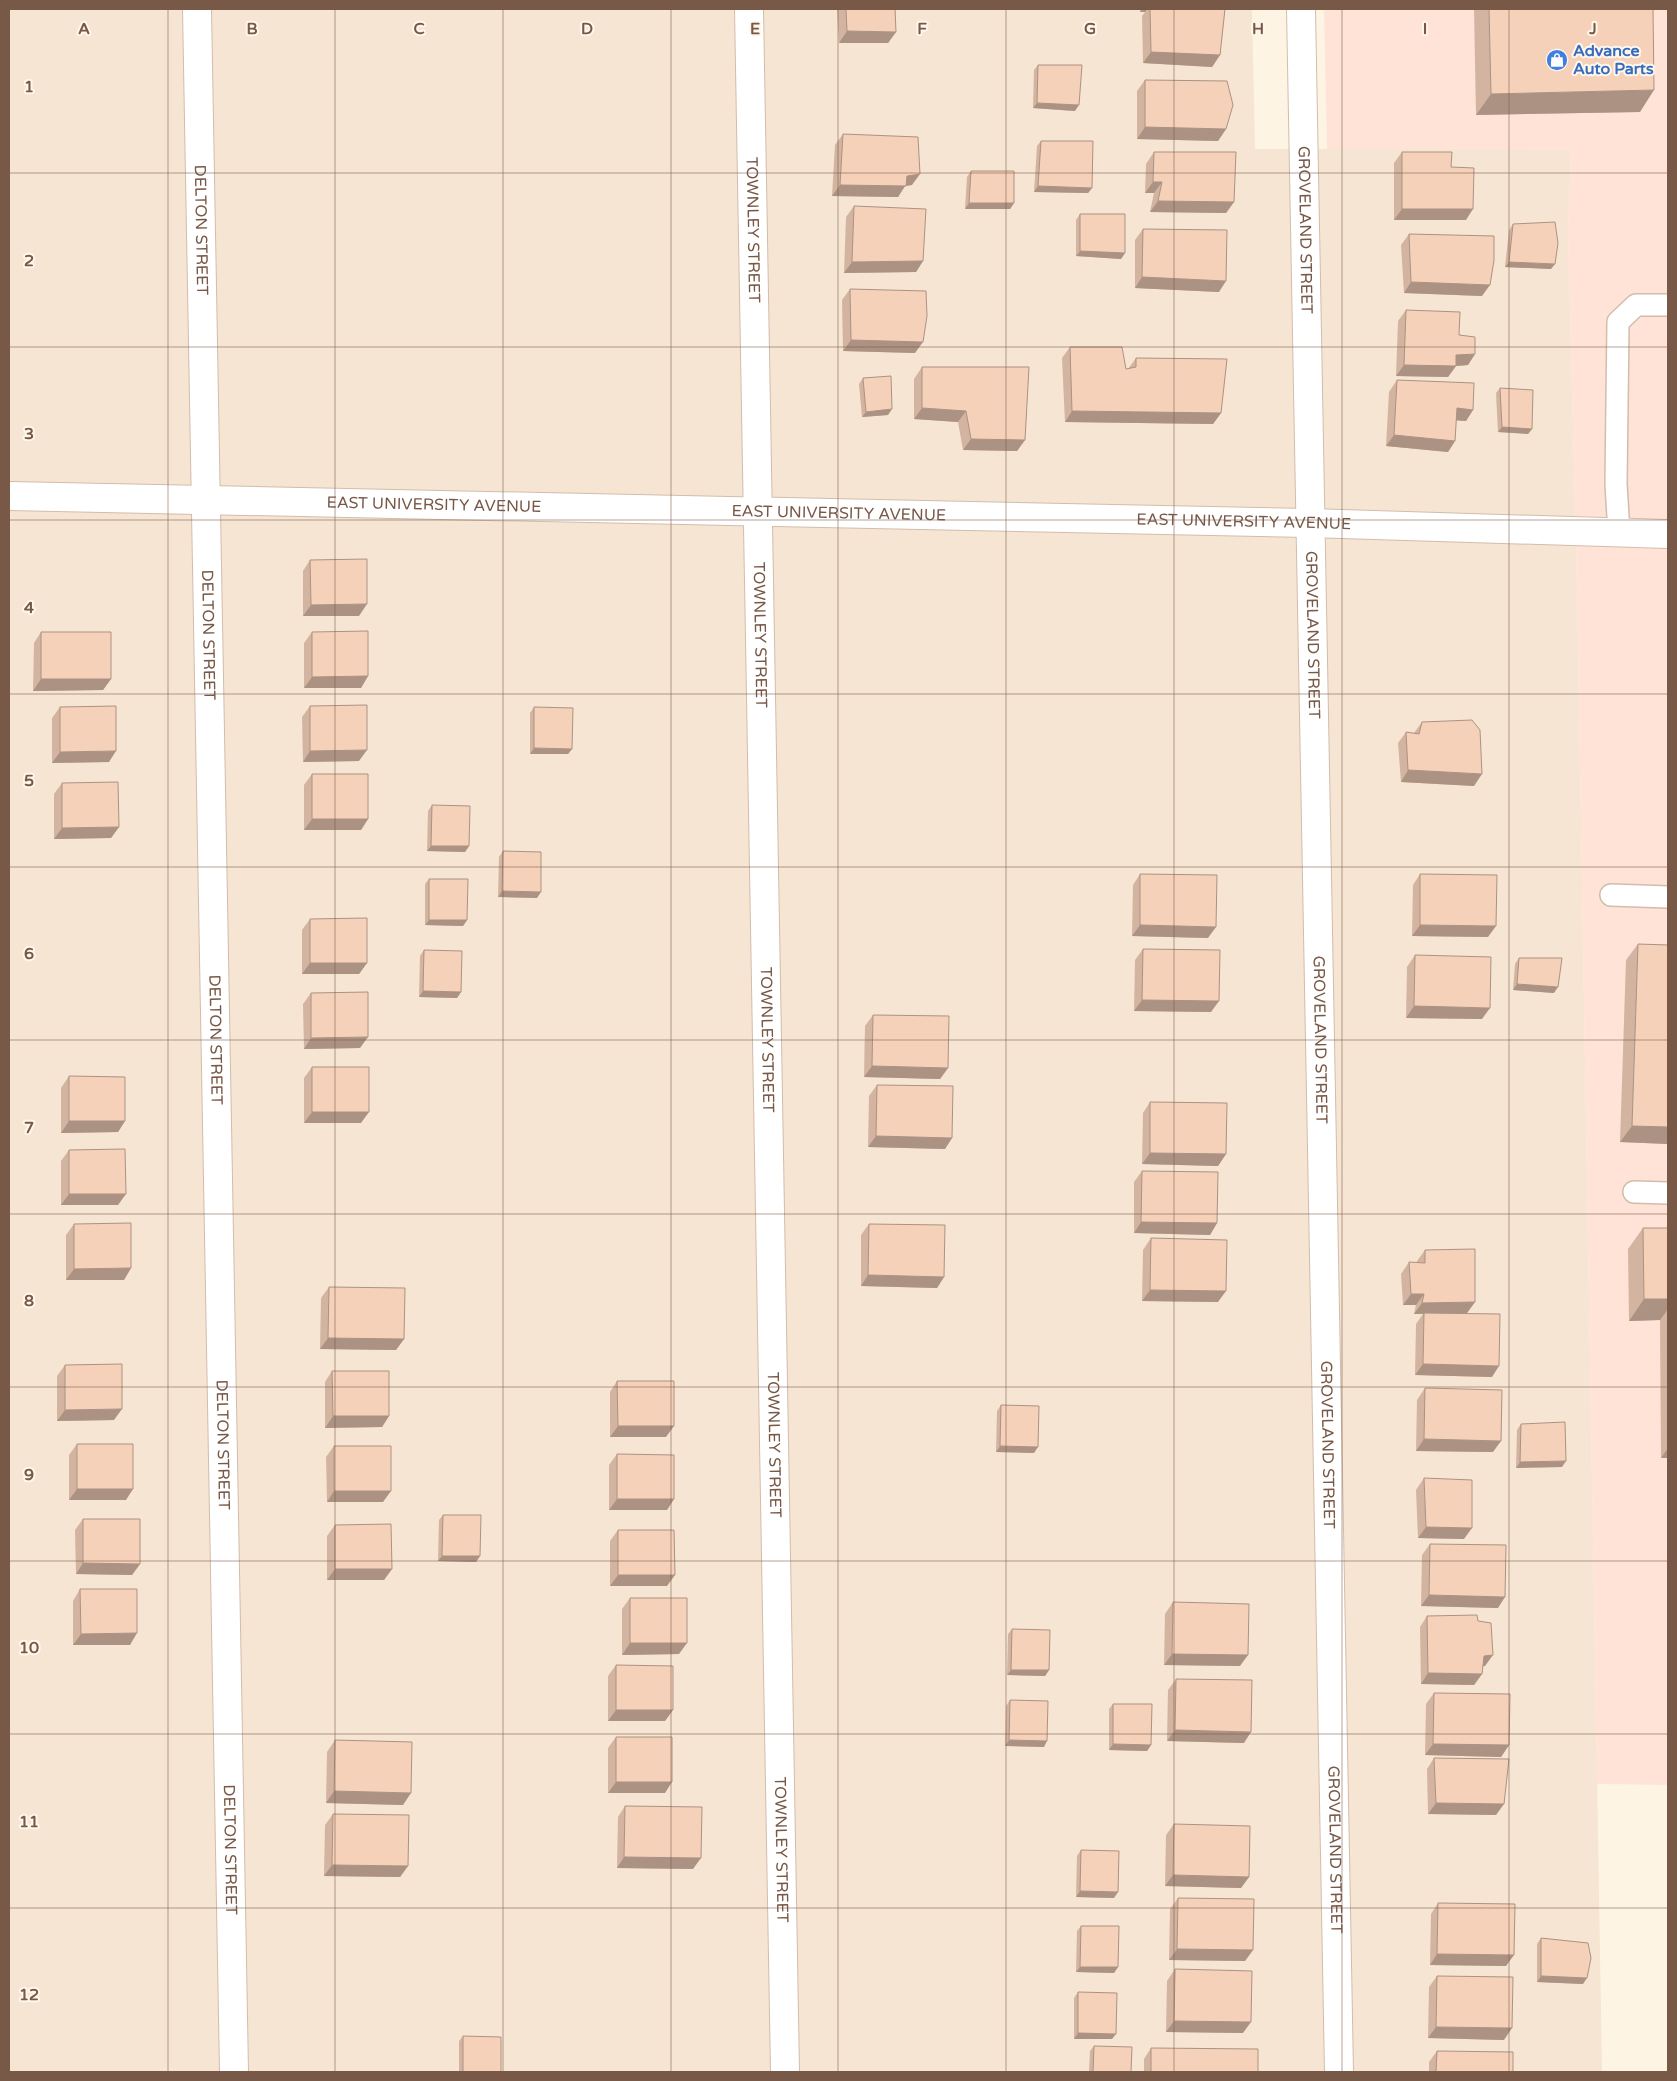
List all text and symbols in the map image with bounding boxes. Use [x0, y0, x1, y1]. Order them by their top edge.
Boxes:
text: A [78, 19, 90, 39]
text: B [246, 19, 258, 39]
text: C [413, 19, 425, 39]
text: D [581, 19, 593, 39]
text: E [750, 19, 760, 39]
text: F [917, 19, 927, 39]
text: G [1084, 19, 1096, 39]
text: H [1252, 19, 1264, 39]
text: I [1423, 19, 1427, 39]
text: J [1588, 19, 1597, 39]
place label: Advance Auto Parts [1573, 41, 1654, 79]
shop icon: Advance Auto Parts [1545, 48, 1569, 72]
text: 1 [24, 77, 34, 97]
street label: GROVELAND STREET [1294, 146, 1317, 314]
street label: TOWNLEY STREET [742, 157, 764, 303]
street label: DELTON STREET [190, 165, 212, 296]
text: 2 [24, 251, 34, 271]
text: 3 [24, 424, 34, 444]
street label: EAST UNIVERSITY AVENUE [326, 493, 541, 517]
street label: EAST UNIVERSITY AVENUE [731, 501, 946, 525]
street label: EAST UNIVERSITY AVENUE [1136, 509, 1351, 534]
street label: GROVELAND STREET [1301, 551, 1324, 719]
street label: TOWNLEY STREET [749, 562, 771, 708]
street label: DELTON STREET [197, 570, 219, 701]
text: 4 [24, 598, 34, 618]
text: 5 [24, 771, 34, 791]
text: 6 [24, 944, 34, 964]
street label: GROVELAND STREET [1308, 956, 1332, 1124]
street label: TOWNLEY STREET [756, 967, 778, 1113]
street label: DELTON STREET [204, 974, 227, 1105]
text: 7 [24, 1118, 34, 1138]
text: 8 [24, 1291, 34, 1311]
street label: GROVELAND STREET [1316, 1361, 1339, 1529]
street label: TOWNLEY STREET [763, 1372, 785, 1518]
street label: DELTON STREET [212, 1379, 234, 1510]
text: 9 [24, 1465, 34, 1485]
text: 10 [19, 1638, 39, 1658]
street label: GROVELAND STREET [1323, 1765, 1346, 1934]
street label: TOWNLEY STREET [770, 1777, 792, 1923]
street label: DELTON STREET [219, 1784, 241, 1915]
text: 11 [19, 1812, 39, 1832]
text: 12 [19, 1985, 39, 2005]

